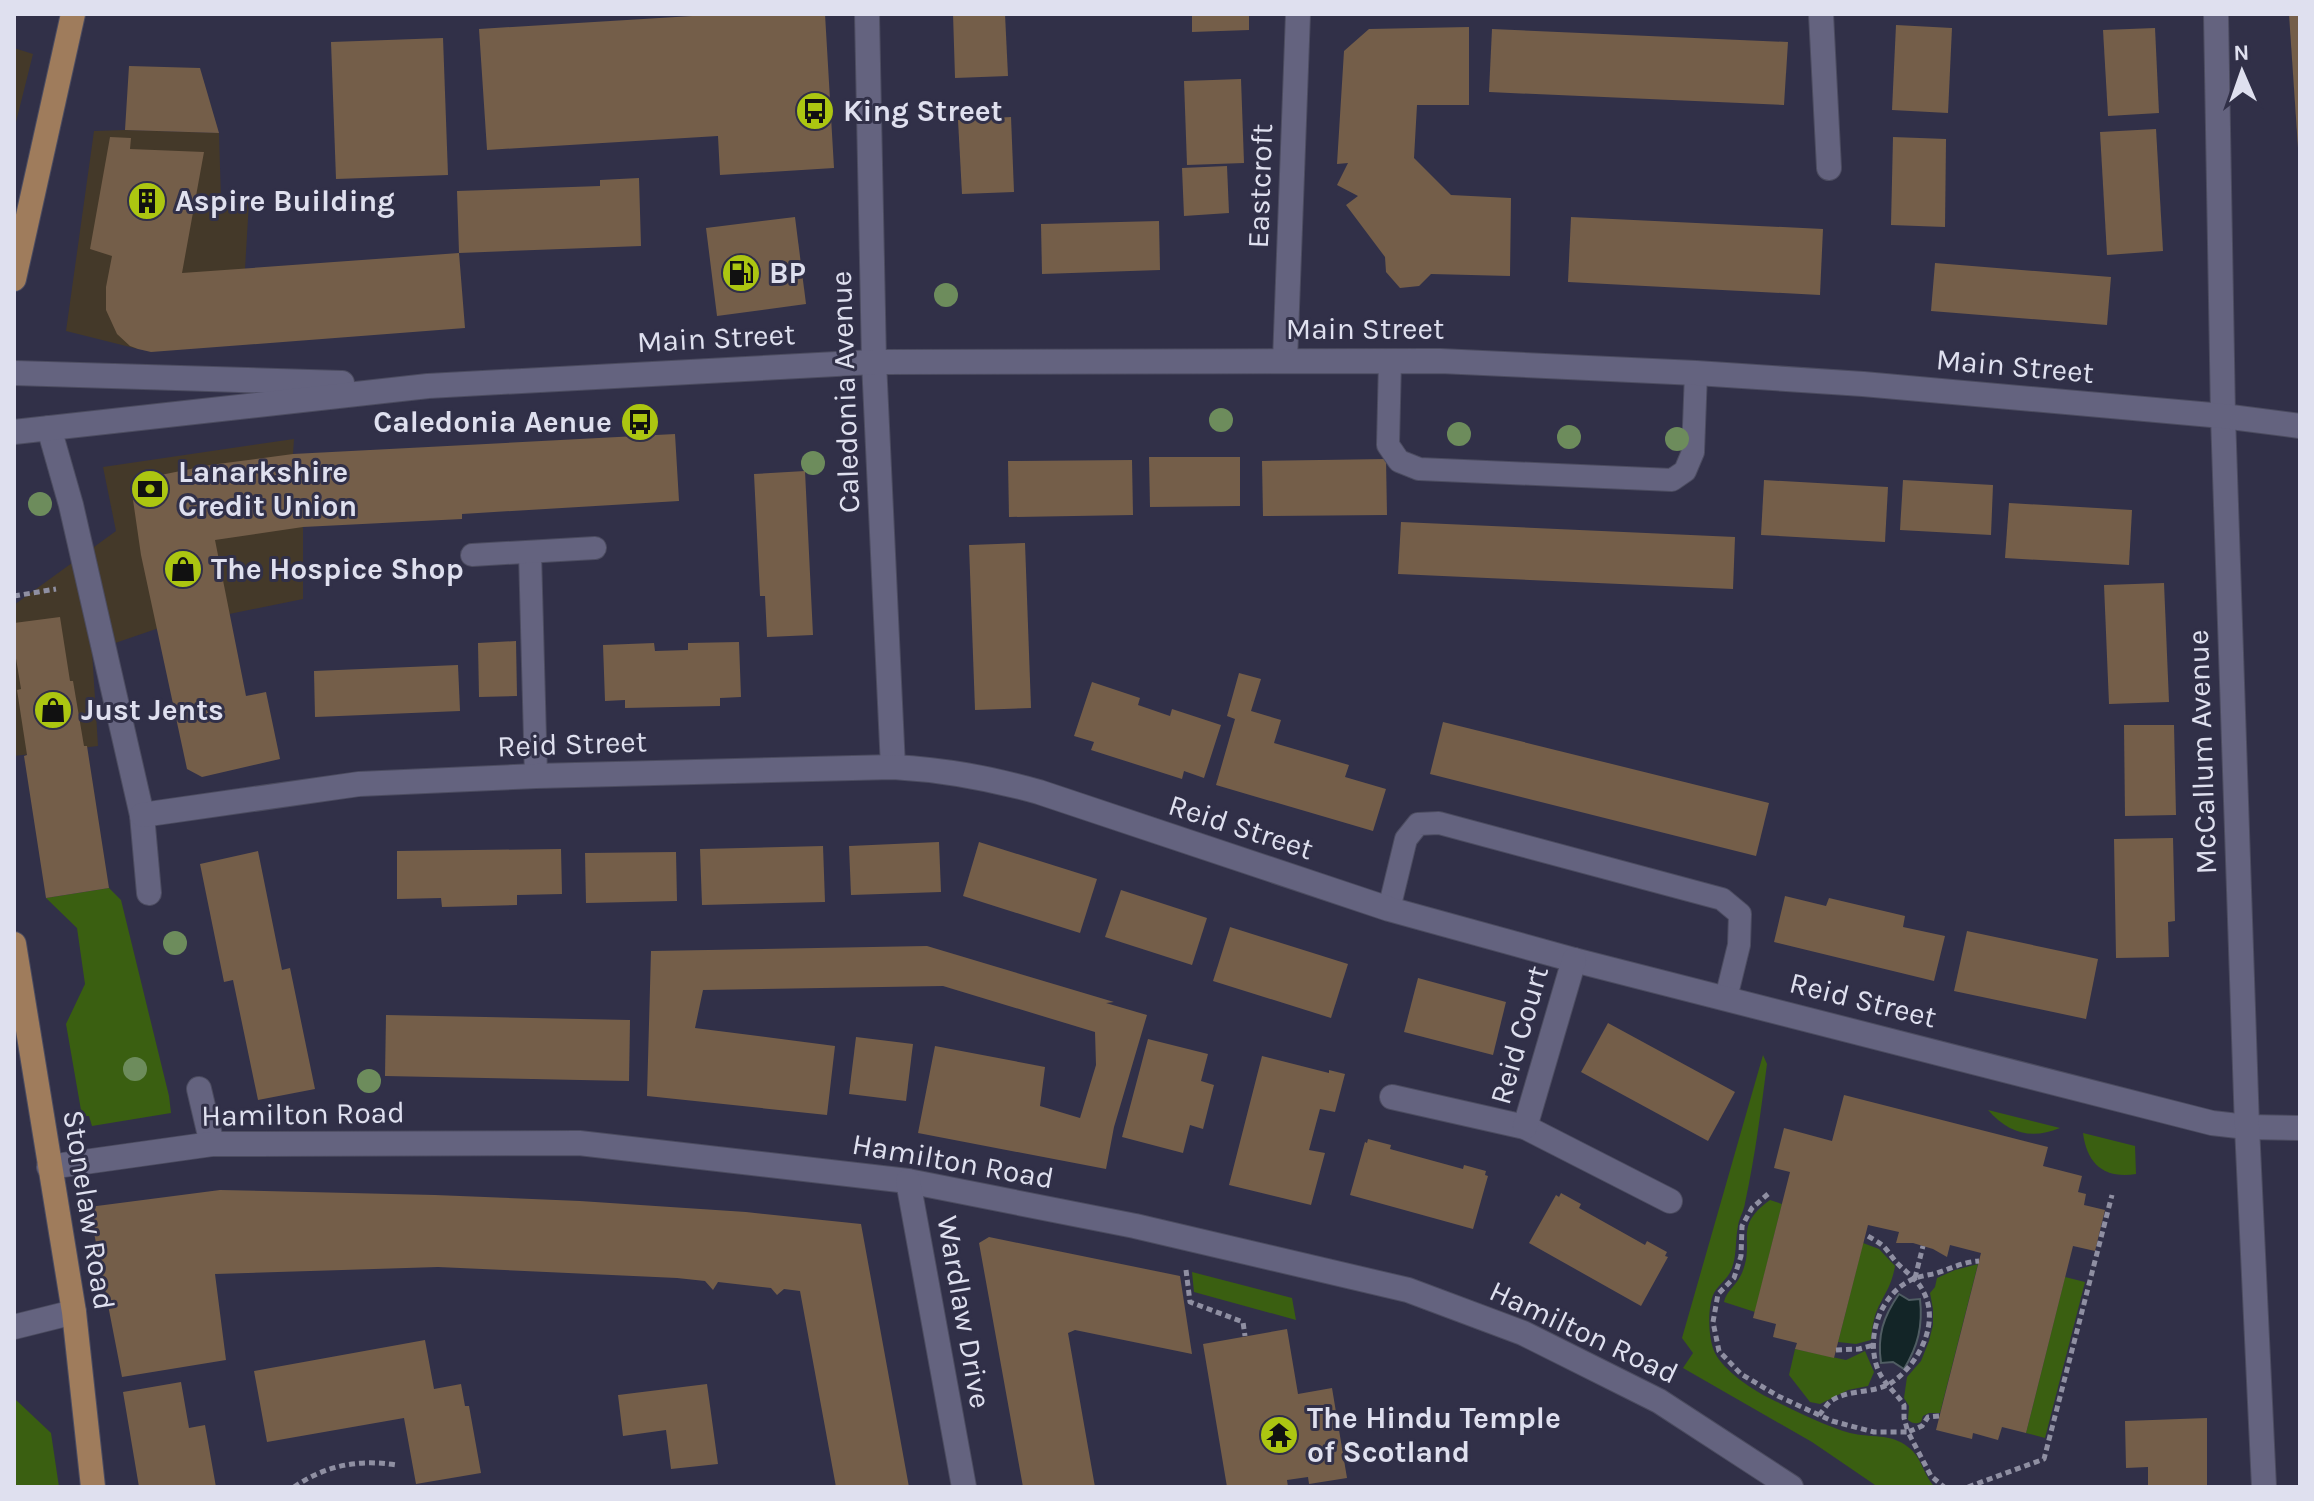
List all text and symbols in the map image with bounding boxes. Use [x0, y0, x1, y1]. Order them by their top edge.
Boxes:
north arrow [2202, 32, 2282, 112]
text: N [2233, 40, 2250, 66]
bus stop icon: King Street [794, 90, 836, 132]
place label: King Street [843, 93, 1003, 129]
street label: Eastcroft [1240, 123, 1280, 249]
building icon: Aspire Building [126, 180, 168, 222]
place label: Aspire Building [175, 183, 395, 219]
fuel station icon: BP [720, 252, 762, 294]
place label: BP [769, 255, 806, 291]
street label: Caledonia Avenue [823, 270, 867, 514]
street label: Main Street [1286, 311, 1444, 347]
street label: Main Street [636, 316, 796, 360]
street label: Main Street [1935, 341, 2095, 391]
bus stop icon: Caledonia Aenue [619, 401, 661, 443]
place label: Caledonia Aenue [373, 404, 612, 440]
place label: Lanarkshire Credit Union [178, 454, 357, 524]
bank icon: Lanarkshire Credit Union [129, 468, 171, 510]
shop icon: The Hospice Shop [162, 548, 204, 590]
place label: The Hospice Shop [211, 551, 464, 587]
street label: McCallum Avenue [2180, 629, 2224, 875]
shop icon: Just Jents [32, 689, 74, 731]
place label: Just Jents [81, 692, 224, 728]
street label: Reid Street [496, 723, 648, 765]
street label: Reid Street [1164, 787, 1318, 867]
street label: Reid Court [1482, 961, 1556, 1109]
street label: Reid Street [1786, 964, 1940, 1036]
street label: Hamilton Road [201, 1094, 405, 1134]
street label: Stonelaw Road [55, 1107, 123, 1313]
street label: Hamilton Road [849, 1126, 1057, 1196]
street label: Wardlaw Drive [929, 1213, 999, 1411]
street label: Hamilton Road [1484, 1273, 1684, 1391]
place label: The Hindu Temple of Scotland [1307, 1400, 1561, 1470]
temple icon: The Hindu Temple of Scotland [1258, 1414, 1300, 1456]

